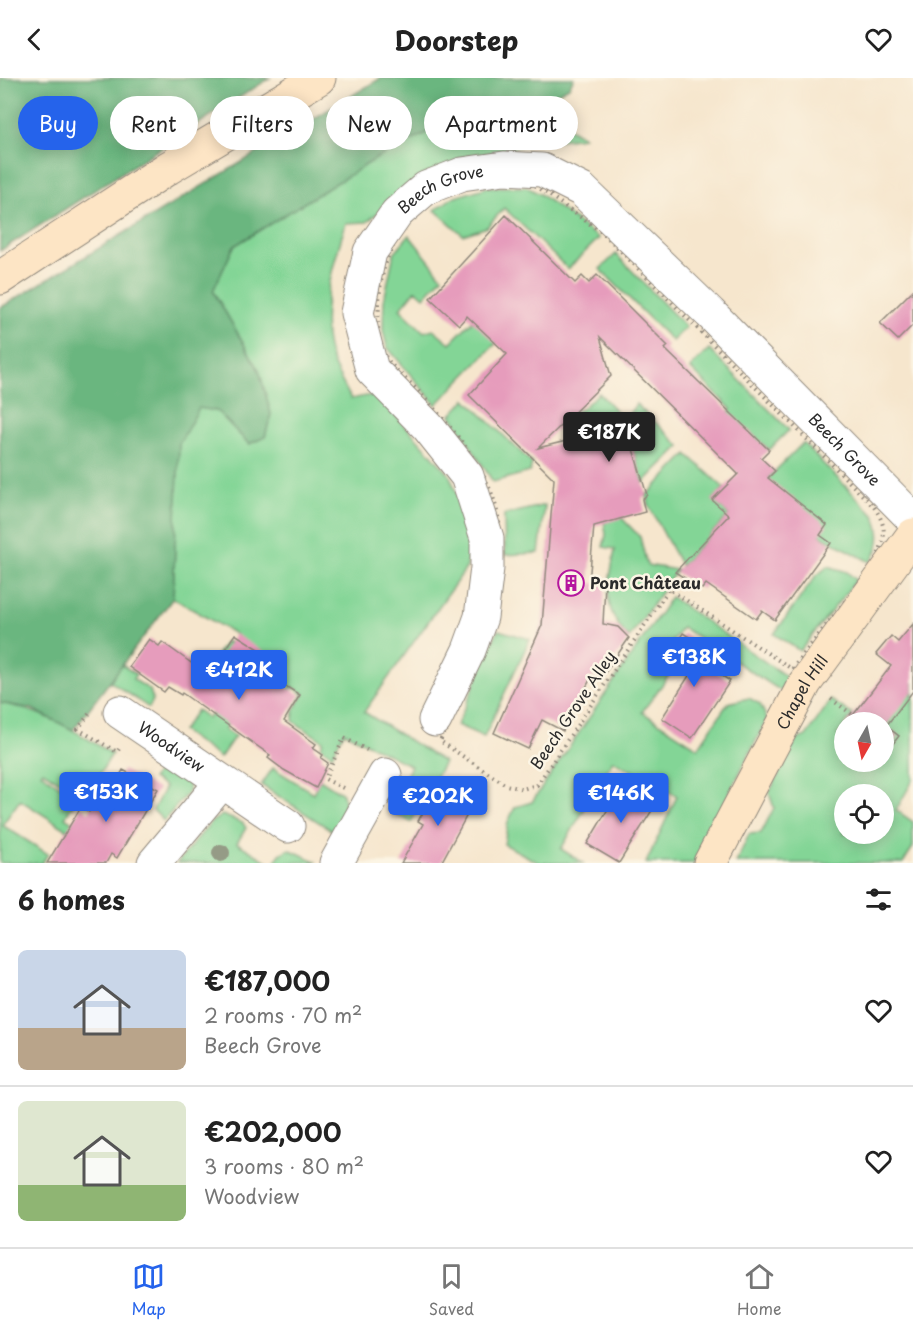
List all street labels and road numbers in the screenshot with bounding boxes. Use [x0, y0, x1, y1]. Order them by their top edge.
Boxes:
street label: Beech Grove [392, 158, 485, 219]
street label: Beech Grove [804, 407, 887, 491]
street label: Beech Grove Alley [523, 645, 621, 774]
street label: Chapel Hill [770, 649, 833, 734]
street label: Woodview [134, 715, 211, 778]

